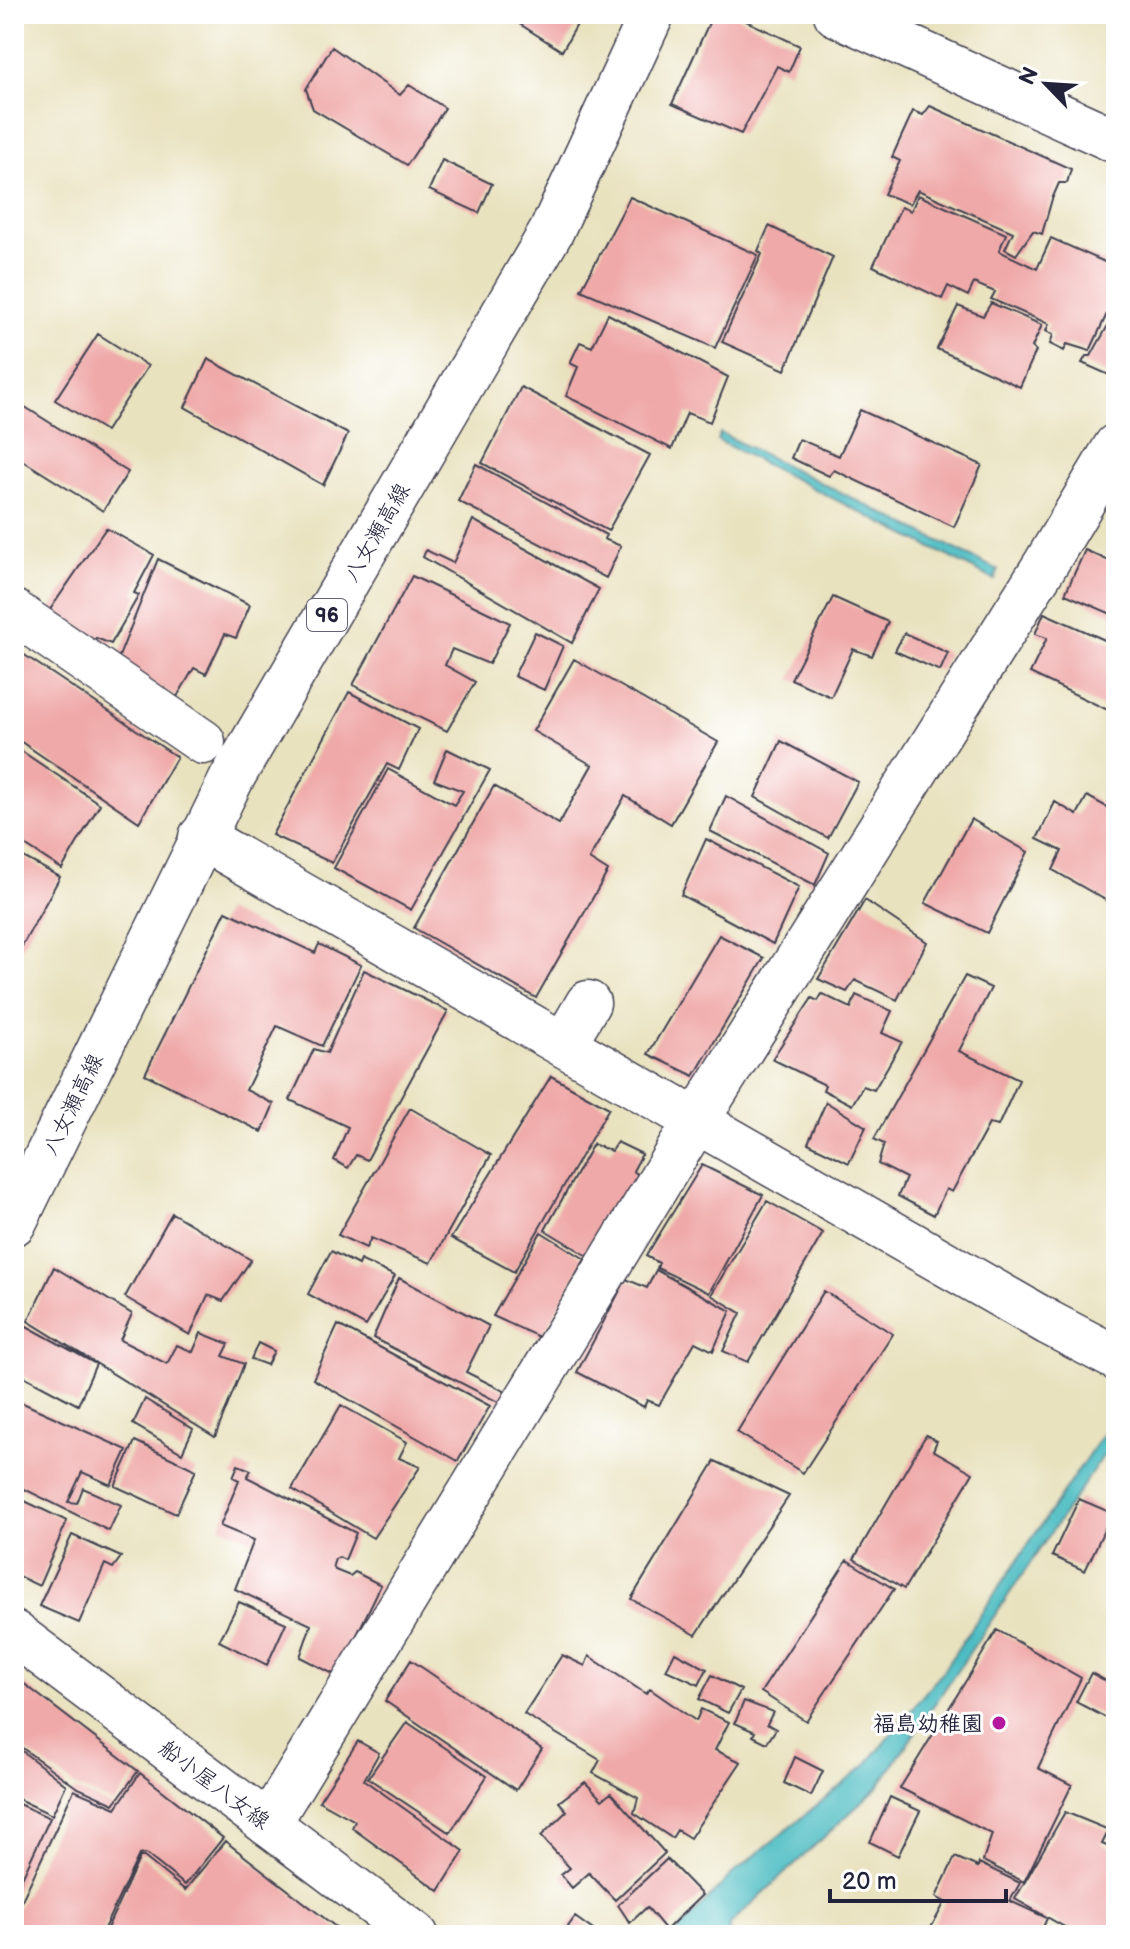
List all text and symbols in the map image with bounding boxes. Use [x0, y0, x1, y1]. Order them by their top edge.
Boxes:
north arrow [1006, 44, 1086, 124]
text: N [1014, 63, 1045, 89]
street label: 八女瀬高線 [338, 478, 416, 587]
road number: 96 [307, 599, 347, 631]
street label: 八女瀬高線 [37, 1049, 110, 1160]
place label: 福島幼稚園 [873, 1711, 983, 1738]
marker: 福島幼稚園 [990, 1714, 1008, 1732]
street label: 船小屋八女線 [153, 1735, 275, 1836]
scale bar [830, 1853, 1006, 1903]
text: 20 m [842, 1867, 897, 1896]

